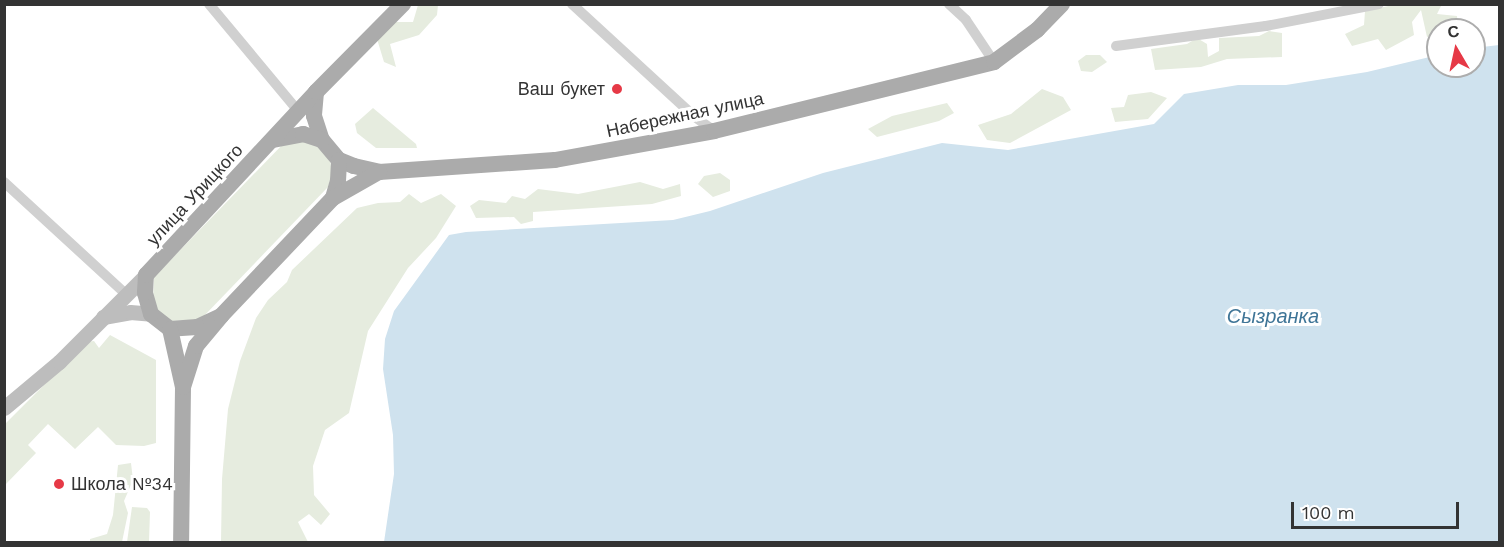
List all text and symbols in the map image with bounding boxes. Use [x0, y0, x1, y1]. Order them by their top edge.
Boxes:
north arrow [1426, 18, 1486, 78]
text: С [1446, 21, 1461, 42]
place label: Ваш букет [518, 78, 605, 100]
marker: Ваш букет [610, 82, 624, 96]
street label: Набережная улица [604, 88, 766, 142]
street label: улица Урицкого [142, 140, 248, 250]
water label: Сызранка [1227, 304, 1319, 328]
place label: Школа №34 [71, 473, 173, 495]
marker: Школа №34 [52, 477, 66, 491]
scale bar [1294, 490, 1462, 528]
text: 100 m [1302, 502, 1355, 523]

